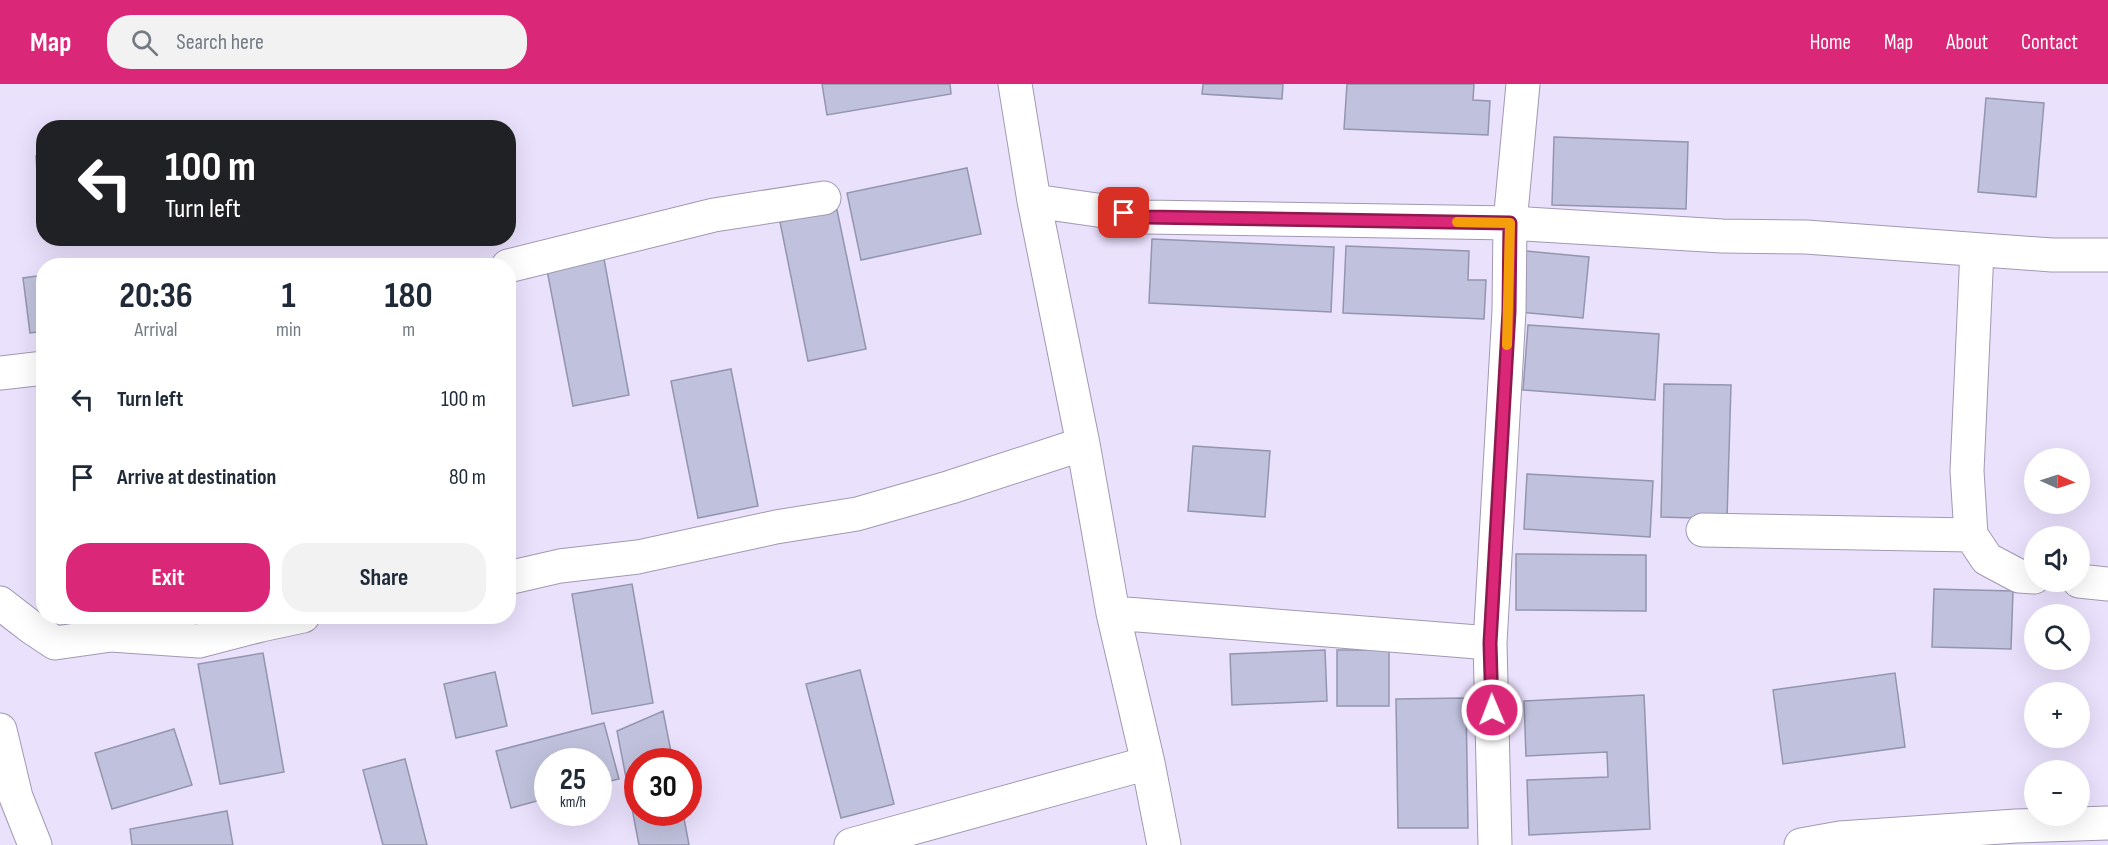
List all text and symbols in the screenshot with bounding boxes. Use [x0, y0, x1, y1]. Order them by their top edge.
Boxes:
search box [107, 15, 527, 69]
text: Map [30, 26, 71, 59]
icon: search [128, 26, 161, 59]
text: Search here [176, 29, 264, 56]
text: Home [1810, 30, 1851, 55]
text: Map [1884, 30, 1913, 55]
text: About [1946, 30, 1988, 55]
text: Contact [2021, 30, 2078, 55]
text: 100 m [165, 142, 256, 193]
icon: left [66, 144, 144, 222]
pin [1098, 187, 1149, 238]
text: Turn left [165, 193, 241, 225]
icon: arrive [1107, 196, 1140, 229]
text: 20:36 [119, 275, 193, 318]
text: 1 [282, 275, 296, 318]
text: 180 [384, 275, 433, 318]
text: Arrival [135, 318, 178, 342]
text: min [276, 318, 301, 342]
text: m [402, 318, 415, 342]
icon: left [66, 383, 99, 416]
text: Turn left [117, 386, 183, 413]
text: 100 m [441, 386, 486, 413]
north arrow [2024, 448, 2090, 514]
map controls [2024, 448, 2090, 826]
icon: arrive [66, 461, 99, 494]
text: Arrive at destination [117, 464, 276, 491]
text: 80 m [449, 464, 486, 491]
button: sound [2024, 526, 2090, 592]
button: Exit [66, 543, 270, 612]
button: Share [282, 543, 486, 612]
button: search [2024, 604, 2090, 670]
position arrow [1460, 678, 1524, 742]
button: + [2024, 682, 2090, 748]
speed limit sign: 30 [624, 748, 702, 826]
button: − [2024, 760, 2090, 826]
text: 25 [560, 762, 586, 798]
text: km/h [560, 793, 586, 812]

